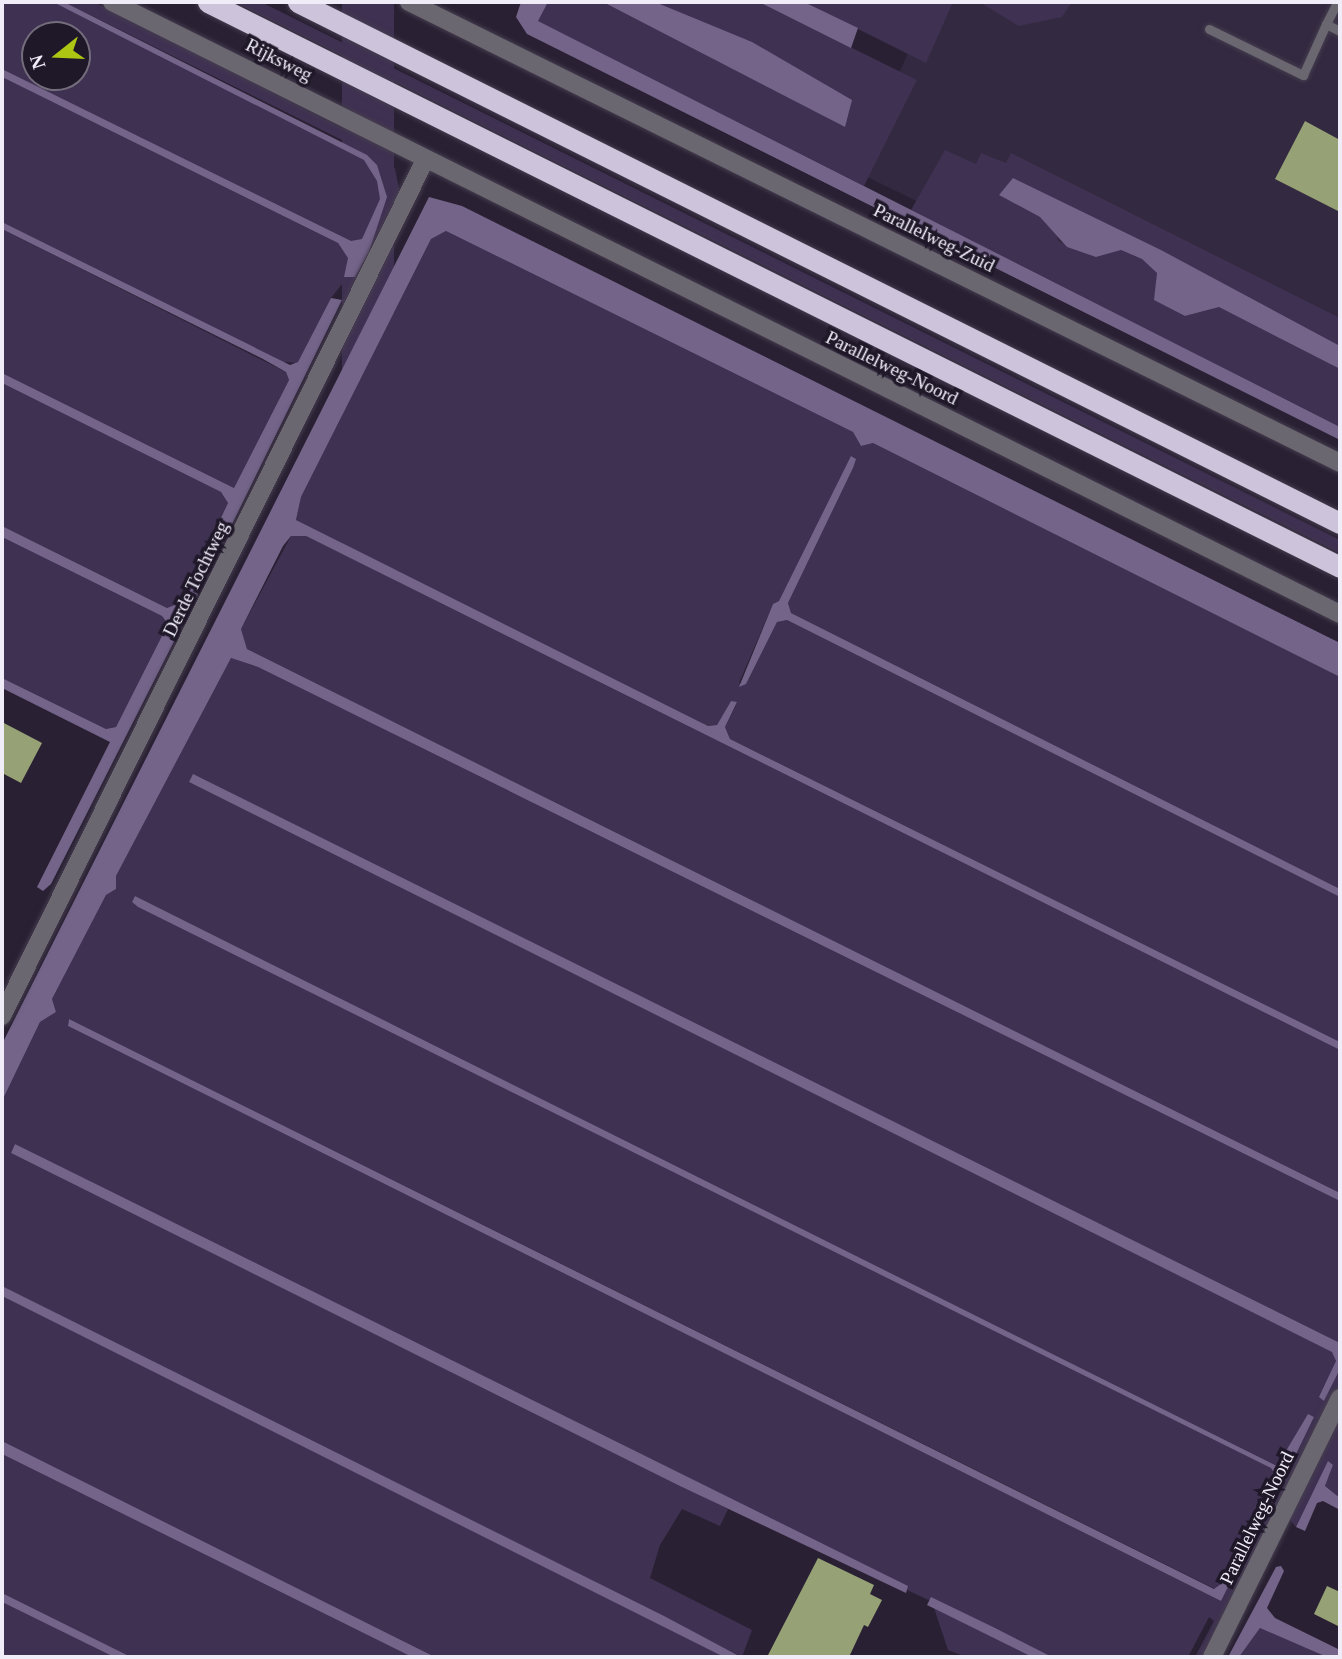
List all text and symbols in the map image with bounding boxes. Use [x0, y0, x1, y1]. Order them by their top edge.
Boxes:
north arrow [21, 21, 91, 91]
street label: Rijksweg [242, 34, 316, 86]
text: N [25, 52, 50, 72]
street label: Parallelweg-Zuid [870, 199, 998, 277]
street label: Parallelweg-Noord [822, 326, 962, 410]
street label: Derde Tochtweg [158, 517, 234, 641]
street label: Parallelweg-Noord [1215, 1448, 1299, 1588]

